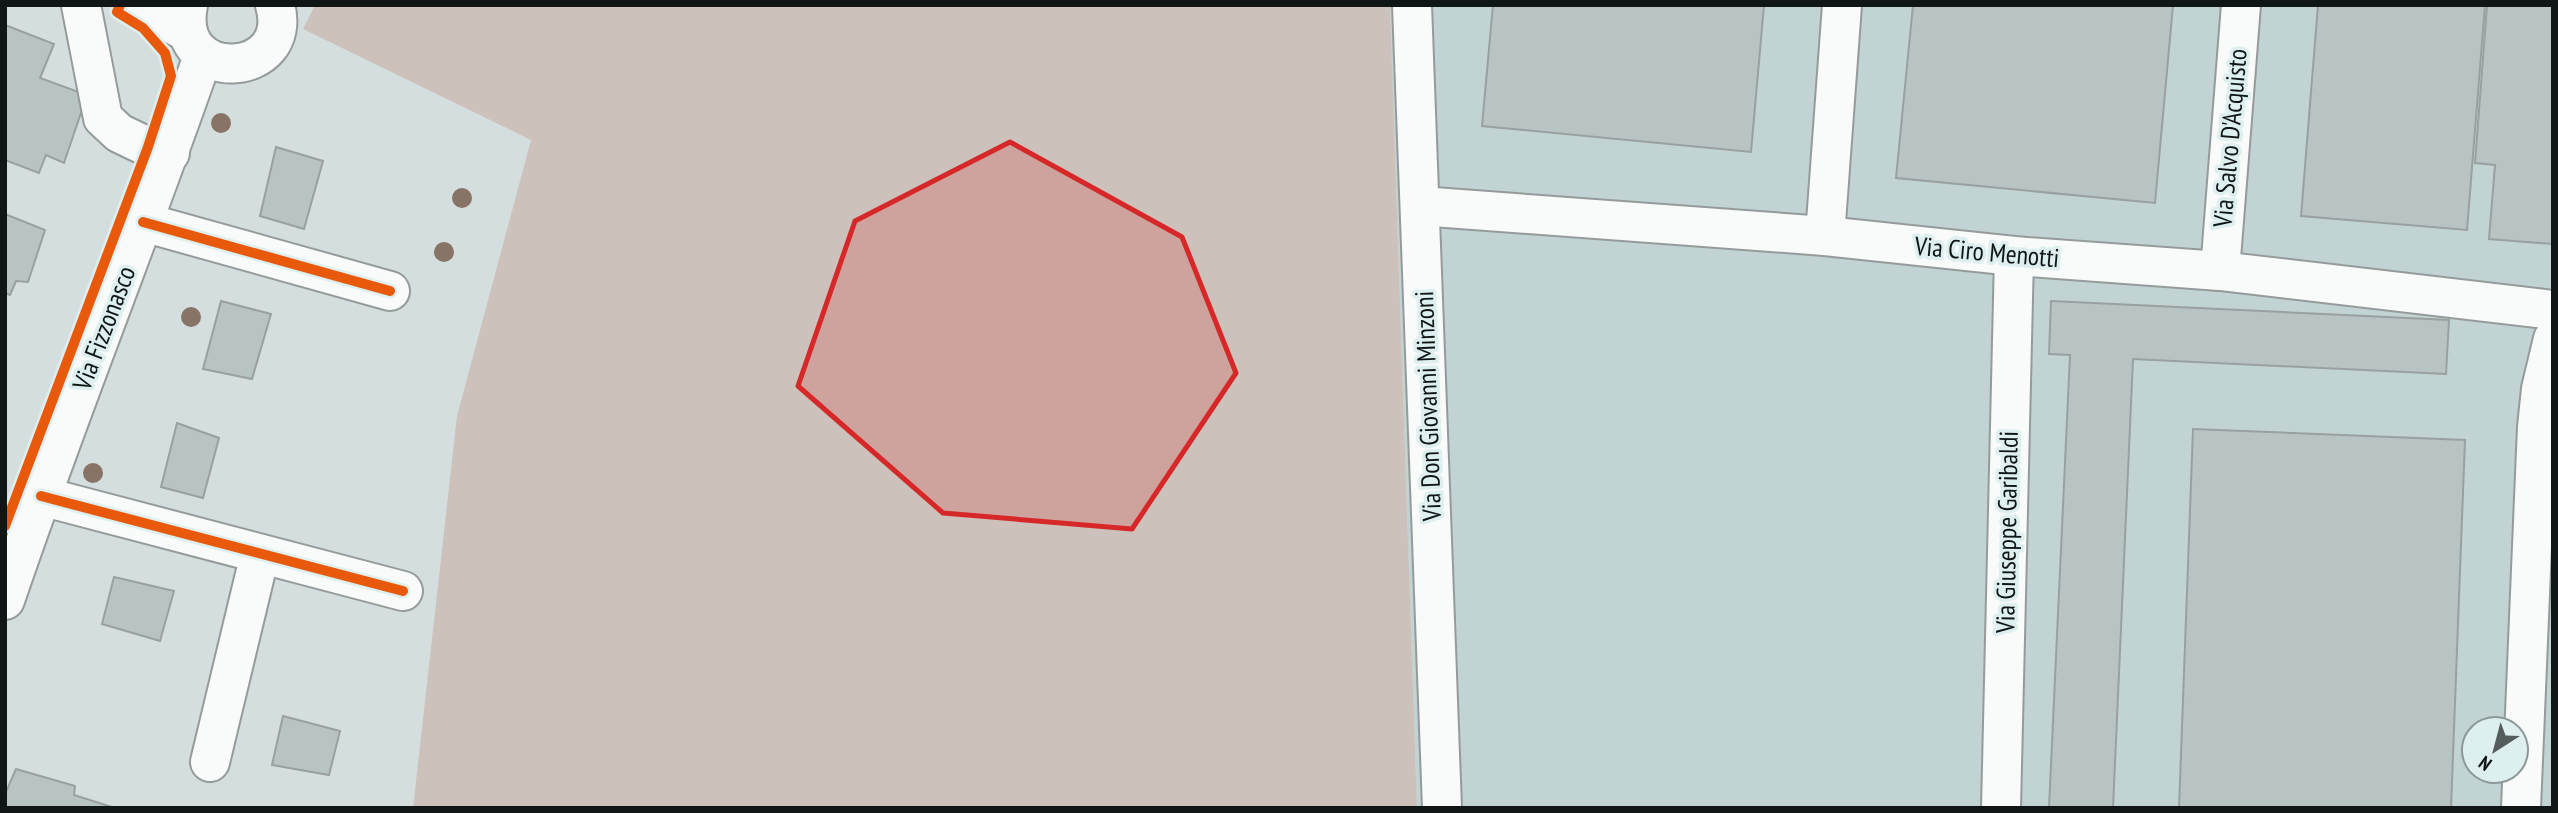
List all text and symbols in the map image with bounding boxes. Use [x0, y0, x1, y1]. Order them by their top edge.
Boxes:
street label: Via Salvo D'Acquisto [2205, 47, 2254, 230]
street label: Via Ciro Menotti [1912, 229, 2061, 274]
street label: Via Fizzonasco [64, 261, 142, 395]
street label: Via Don Giovanni Minzoni [1407, 290, 1448, 523]
street label: Via Giuseppe Garibaldi [1988, 431, 2025, 634]
north arrow [2460, 715, 2530, 785]
text: N [2474, 751, 2496, 776]

